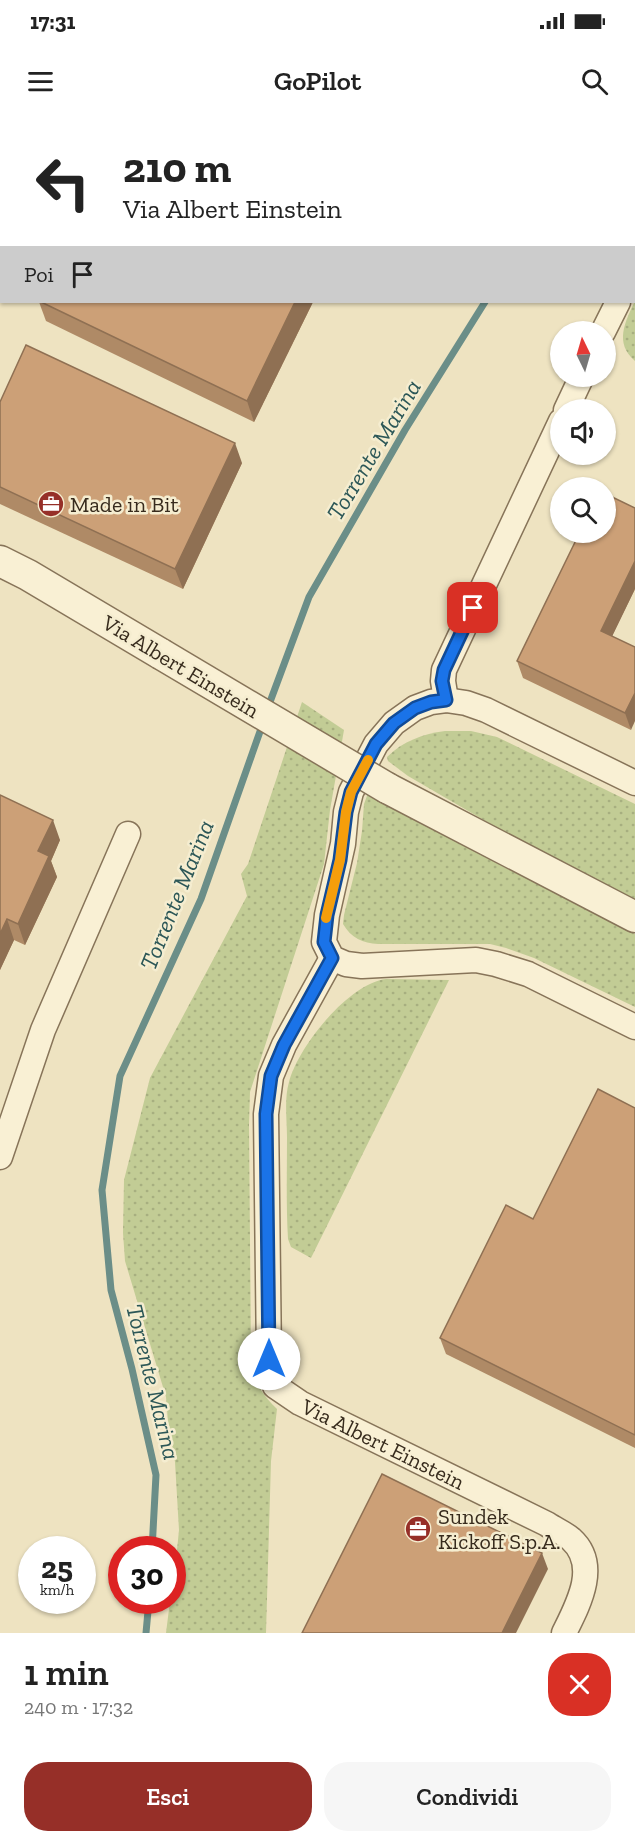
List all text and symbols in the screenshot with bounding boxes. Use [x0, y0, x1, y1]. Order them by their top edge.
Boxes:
text: 17:31 [30, 8, 75, 35]
icon: menu [24, 65, 57, 98]
text: GoPilot [274, 65, 361, 97]
icon: search [578, 65, 611, 98]
text: 210 m [123, 142, 231, 193]
icon: left [24, 144, 102, 222]
text: Via Albert Einstein [123, 193, 342, 225]
icon: arrive [66, 258, 99, 291]
text: Poi [24, 261, 54, 288]
north arrow [550, 321, 616, 387]
map controls [550, 321, 616, 543]
water label: Torrente Marina [320, 374, 427, 525]
button: sound [550, 399, 616, 465]
button: search [550, 477, 616, 543]
office icon: Made in Bit [36, 489, 66, 519]
place label: Made in Bit [70, 491, 179, 518]
pin [447, 582, 498, 633]
icon: arrive [456, 591, 489, 624]
street label: Via Albert Einstein [97, 608, 264, 724]
water label: Torrente Marina [133, 816, 220, 974]
water label: Torrente Marina [120, 1301, 187, 1463]
position arrow [237, 1327, 301, 1391]
street label: Via Albert Einstein [296, 1392, 469, 1496]
place label: Sundek Kickoff S.p.A. [438, 1503, 561, 1555]
office icon: Sundek Kickoff S.p.A. [403, 1514, 433, 1544]
speed limit sign: 30 [108, 1536, 186, 1614]
text: 25 [41, 1550, 73, 1586]
text: km/h [40, 1581, 74, 1599]
text: 1 min [24, 1651, 109, 1694]
button: close [548, 1653, 611, 1716]
text: 240 m · 17:32 [24, 1695, 133, 1719]
button: Esci [24, 1762, 312, 1831]
button: Condividi [324, 1762, 611, 1831]

